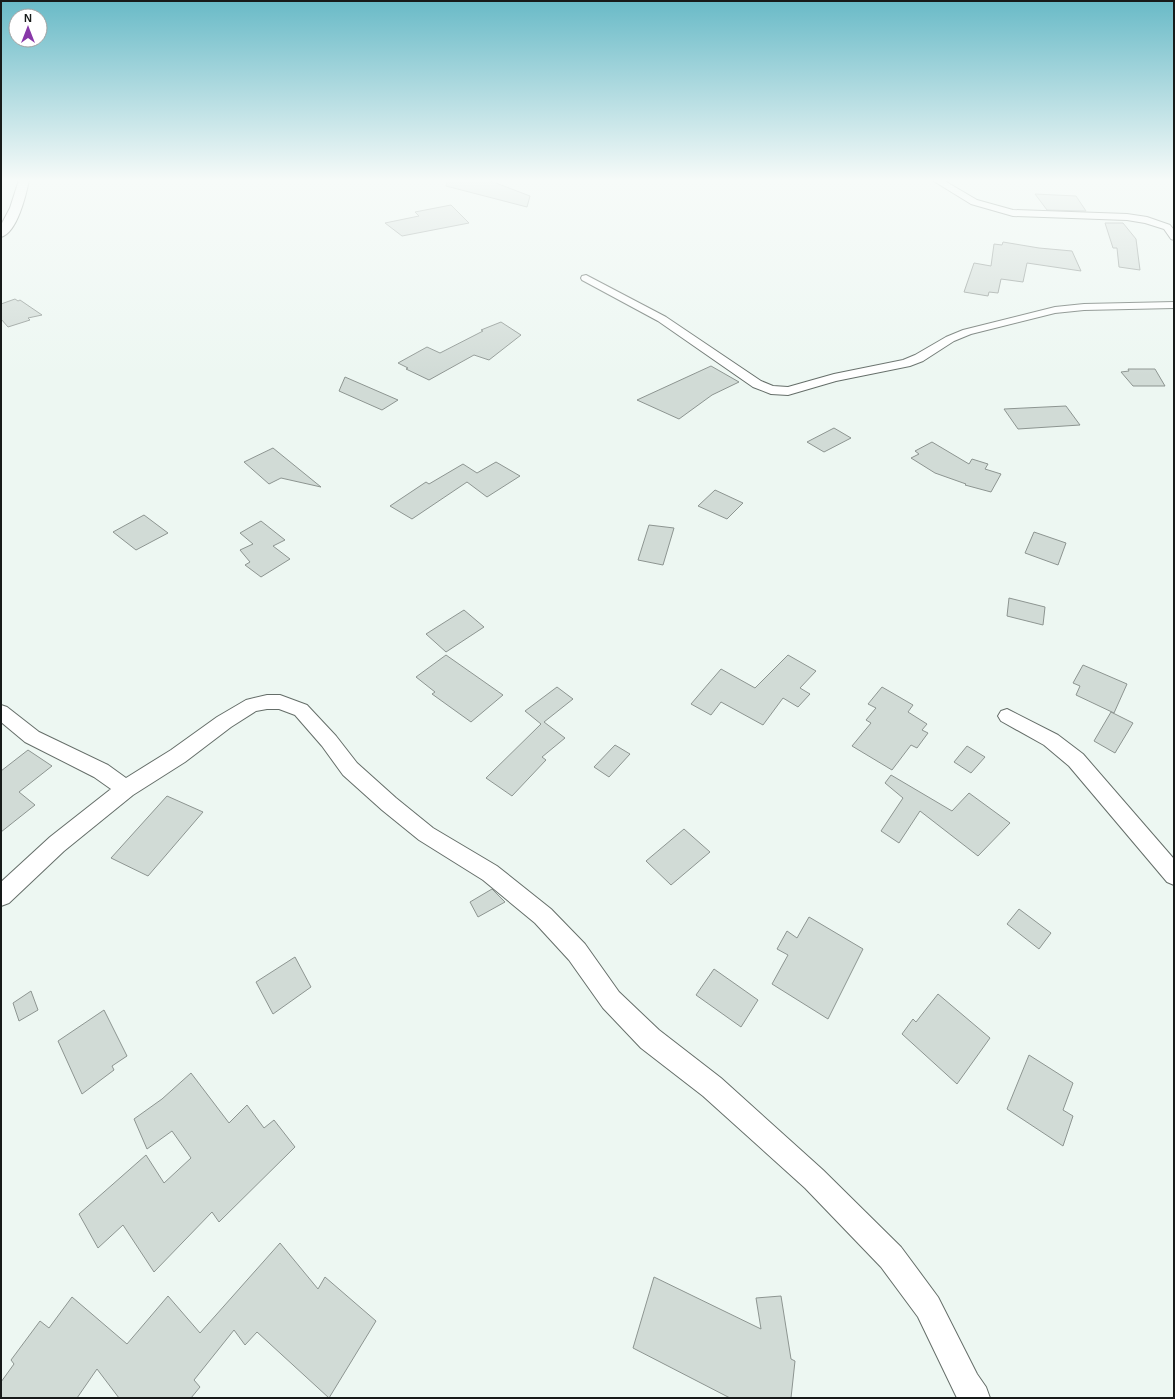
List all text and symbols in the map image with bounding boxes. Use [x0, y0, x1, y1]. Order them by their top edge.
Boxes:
north arrow [8, 8, 48, 48]
text: N [24, 12, 32, 24]

